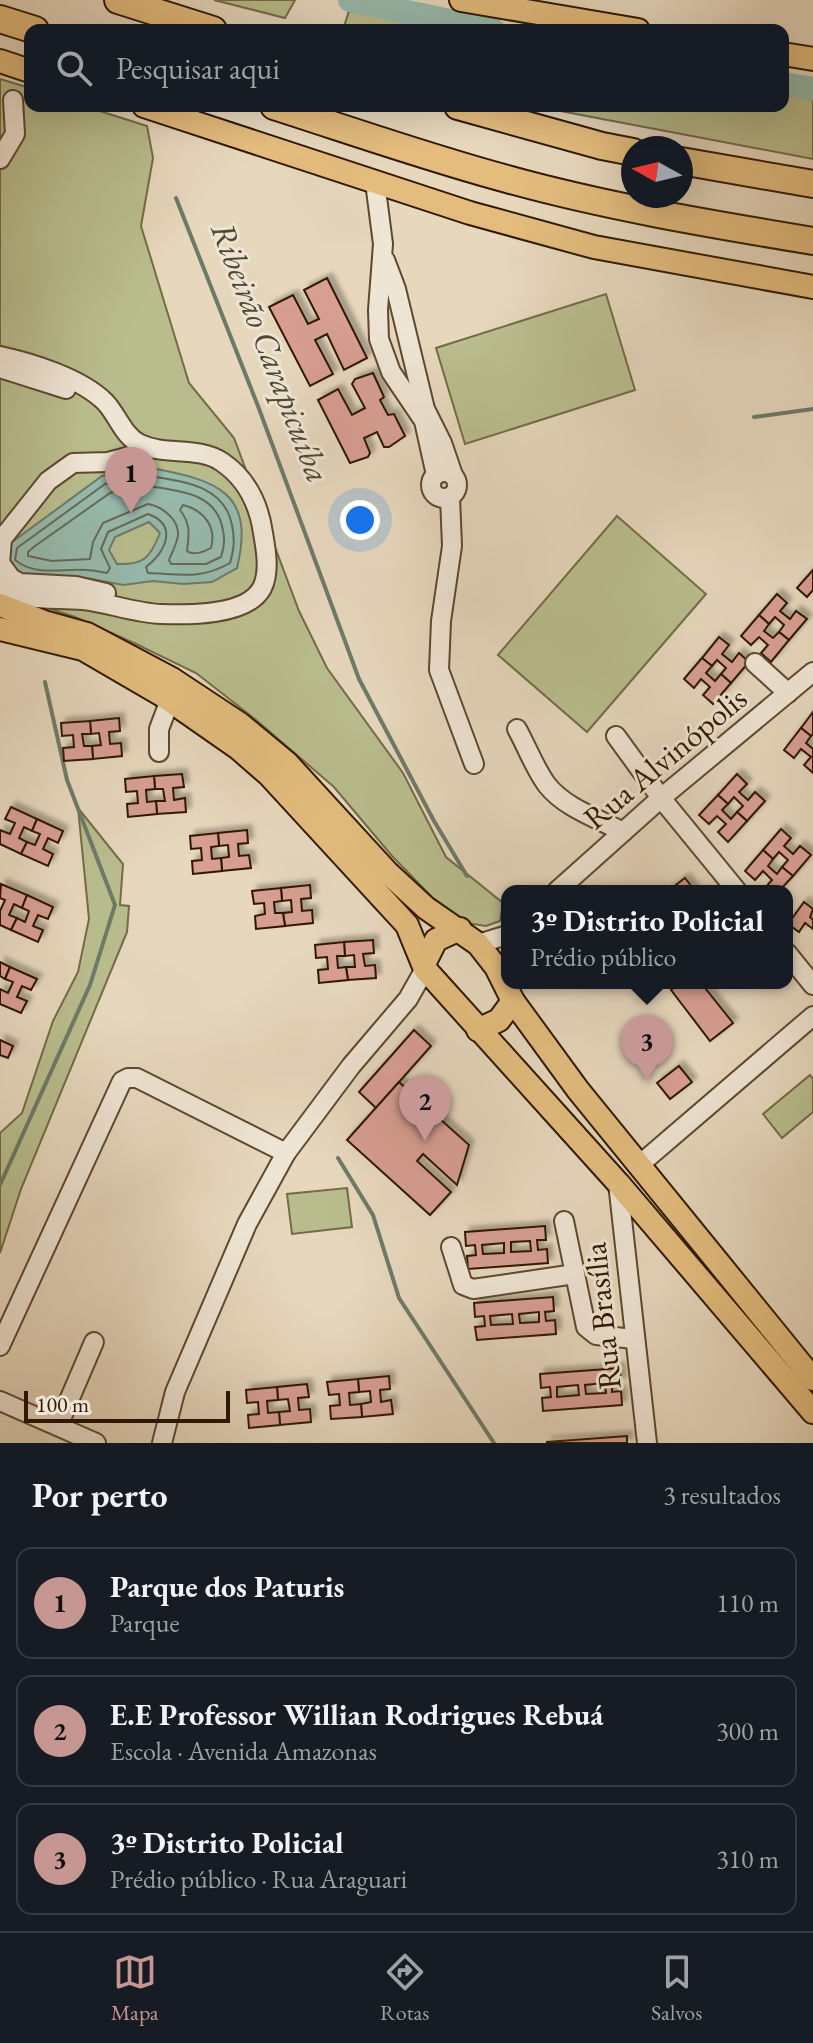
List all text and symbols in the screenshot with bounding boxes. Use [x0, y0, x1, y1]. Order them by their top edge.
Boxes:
search box [24, 24, 789, 112]
icon: search [52, 46, 96, 90]
text: Pesquisar aqui [116, 49, 280, 88]
north arrow [621, 136, 693, 208]
water label: Ribeirão Carapicuíba [201, 216, 341, 488]
pin: 1 [105, 447, 157, 513]
your location [340, 500, 380, 540]
street label: Rua Alvinópolis [574, 677, 756, 839]
popup [501, 885, 793, 989]
text: 3º Distrito Policial [530, 901, 764, 940]
text: Prédio público [530, 940, 676, 974]
pin: 3 [621, 1015, 673, 1081]
pin: 2 [399, 1075, 451, 1141]
street label: Rua Brasília [573, 1240, 631, 1392]
scale bar [24, 1387, 230, 1423]
text: 100 m [36, 1390, 89, 1419]
text: Por perto [32, 1473, 168, 1517]
text: 3 resultados [663, 1478, 781, 1512]
text: Parque dos Paturis [110, 1567, 344, 1606]
text: 1 [53, 1586, 67, 1620]
text: 110 m [716, 1586, 779, 1620]
text: Parque [110, 1606, 180, 1640]
text: E.E Professor Willian Rodrigues Rebuá [110, 1695, 604, 1734]
text: 2 [53, 1714, 67, 1748]
text: 300 m [716, 1714, 779, 1748]
text: Escola · Avenida Amazonas [110, 1734, 377, 1768]
text: 3º Distrito Policial [110, 1823, 344, 1862]
text: 3 [53, 1842, 67, 1876]
text: 310 m [716, 1842, 779, 1876]
text: Prédio público · Rua Araguari [110, 1862, 407, 1896]
tab: Mapa [111, 1950, 159, 2027]
tab: Rotas [380, 1950, 429, 2027]
tab: Salvos [651, 1950, 702, 2027]

